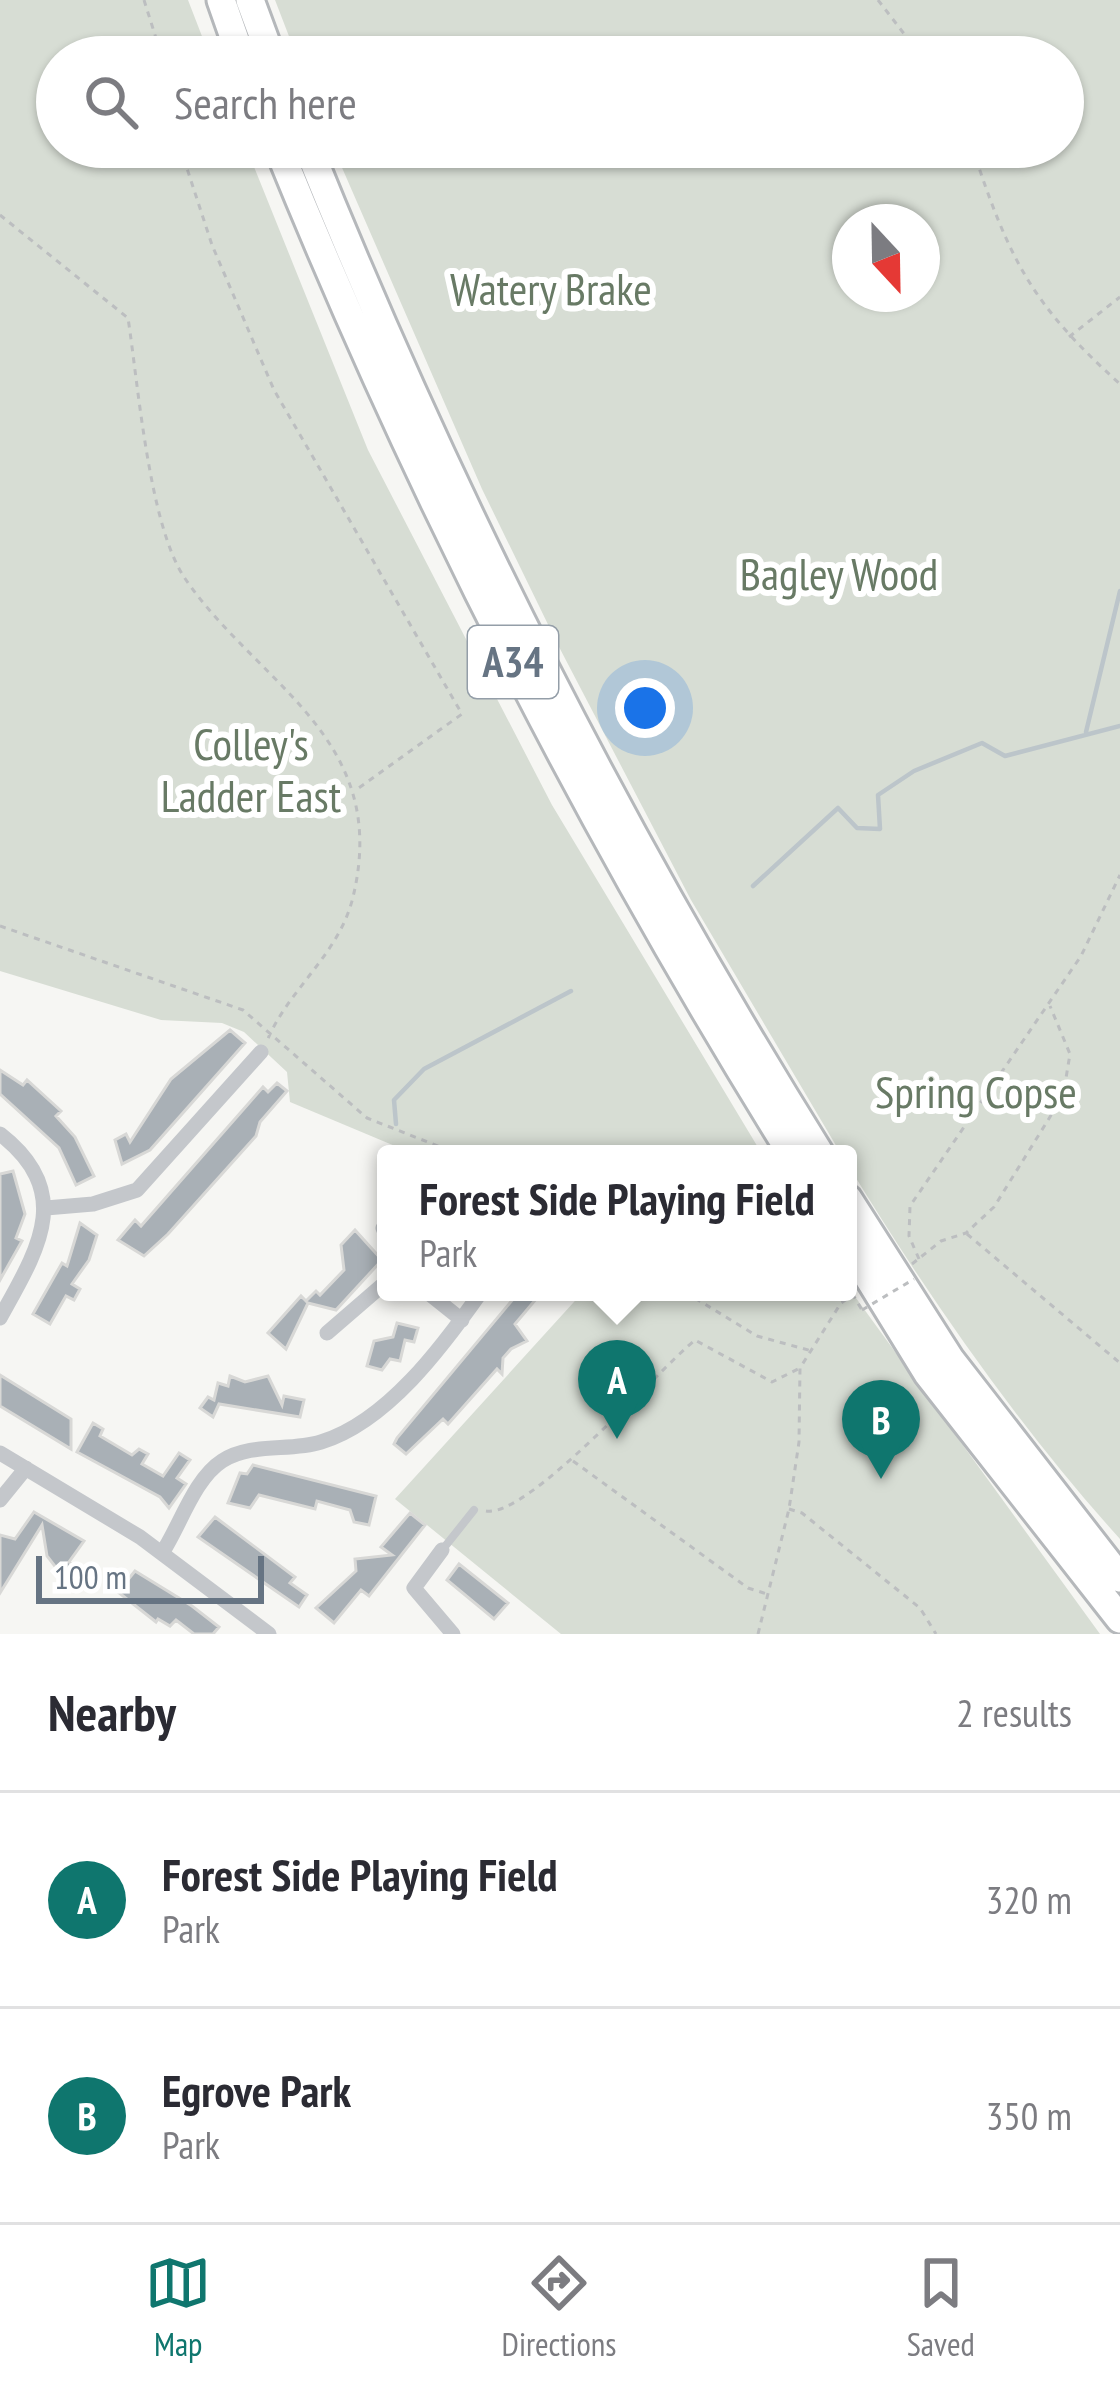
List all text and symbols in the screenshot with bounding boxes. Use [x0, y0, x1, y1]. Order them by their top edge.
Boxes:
search box [36, 36, 1084, 168]
icon: search [78, 69, 144, 135]
text: Search here [174, 73, 357, 131]
north arrow [832, 204, 940, 312]
park label: Watery Brake [450, 259, 652, 317]
park label: Bagley Wood [740, 544, 938, 602]
road number: A34 [468, 626, 558, 698]
your location [615, 678, 675, 738]
park label: Colley's Ladder East [161, 714, 342, 824]
park label: Spring Copse [875, 1062, 1077, 1120]
popup [377, 1145, 857, 1301]
text: Forest Side Playing Field [419, 1169, 815, 1227]
text: Park [419, 1227, 477, 1278]
pin: A [578, 1340, 656, 1439]
pin: B [842, 1380, 920, 1479]
scale bar [36, 1550, 264, 1603]
text: 100 m [54, 1555, 127, 1598]
text: Nearby [48, 1679, 176, 1745]
text: 2 results [956, 1687, 1072, 1738]
text: Forest Side Playing Field [162, 1845, 557, 1903]
text: A [77, 1874, 97, 1925]
text: 320 m [986, 1874, 1072, 1925]
text: Park [162, 1903, 220, 1954]
text: Egrove Park [162, 2061, 351, 2119]
text: B [77, 2090, 97, 2141]
text: 350 m [986, 2090, 1072, 2141]
text: Park [162, 2119, 220, 2170]
tab: Map [145, 2250, 211, 2365]
tab: Directions [502, 2250, 616, 2365]
tab: Saved [907, 2250, 975, 2365]

